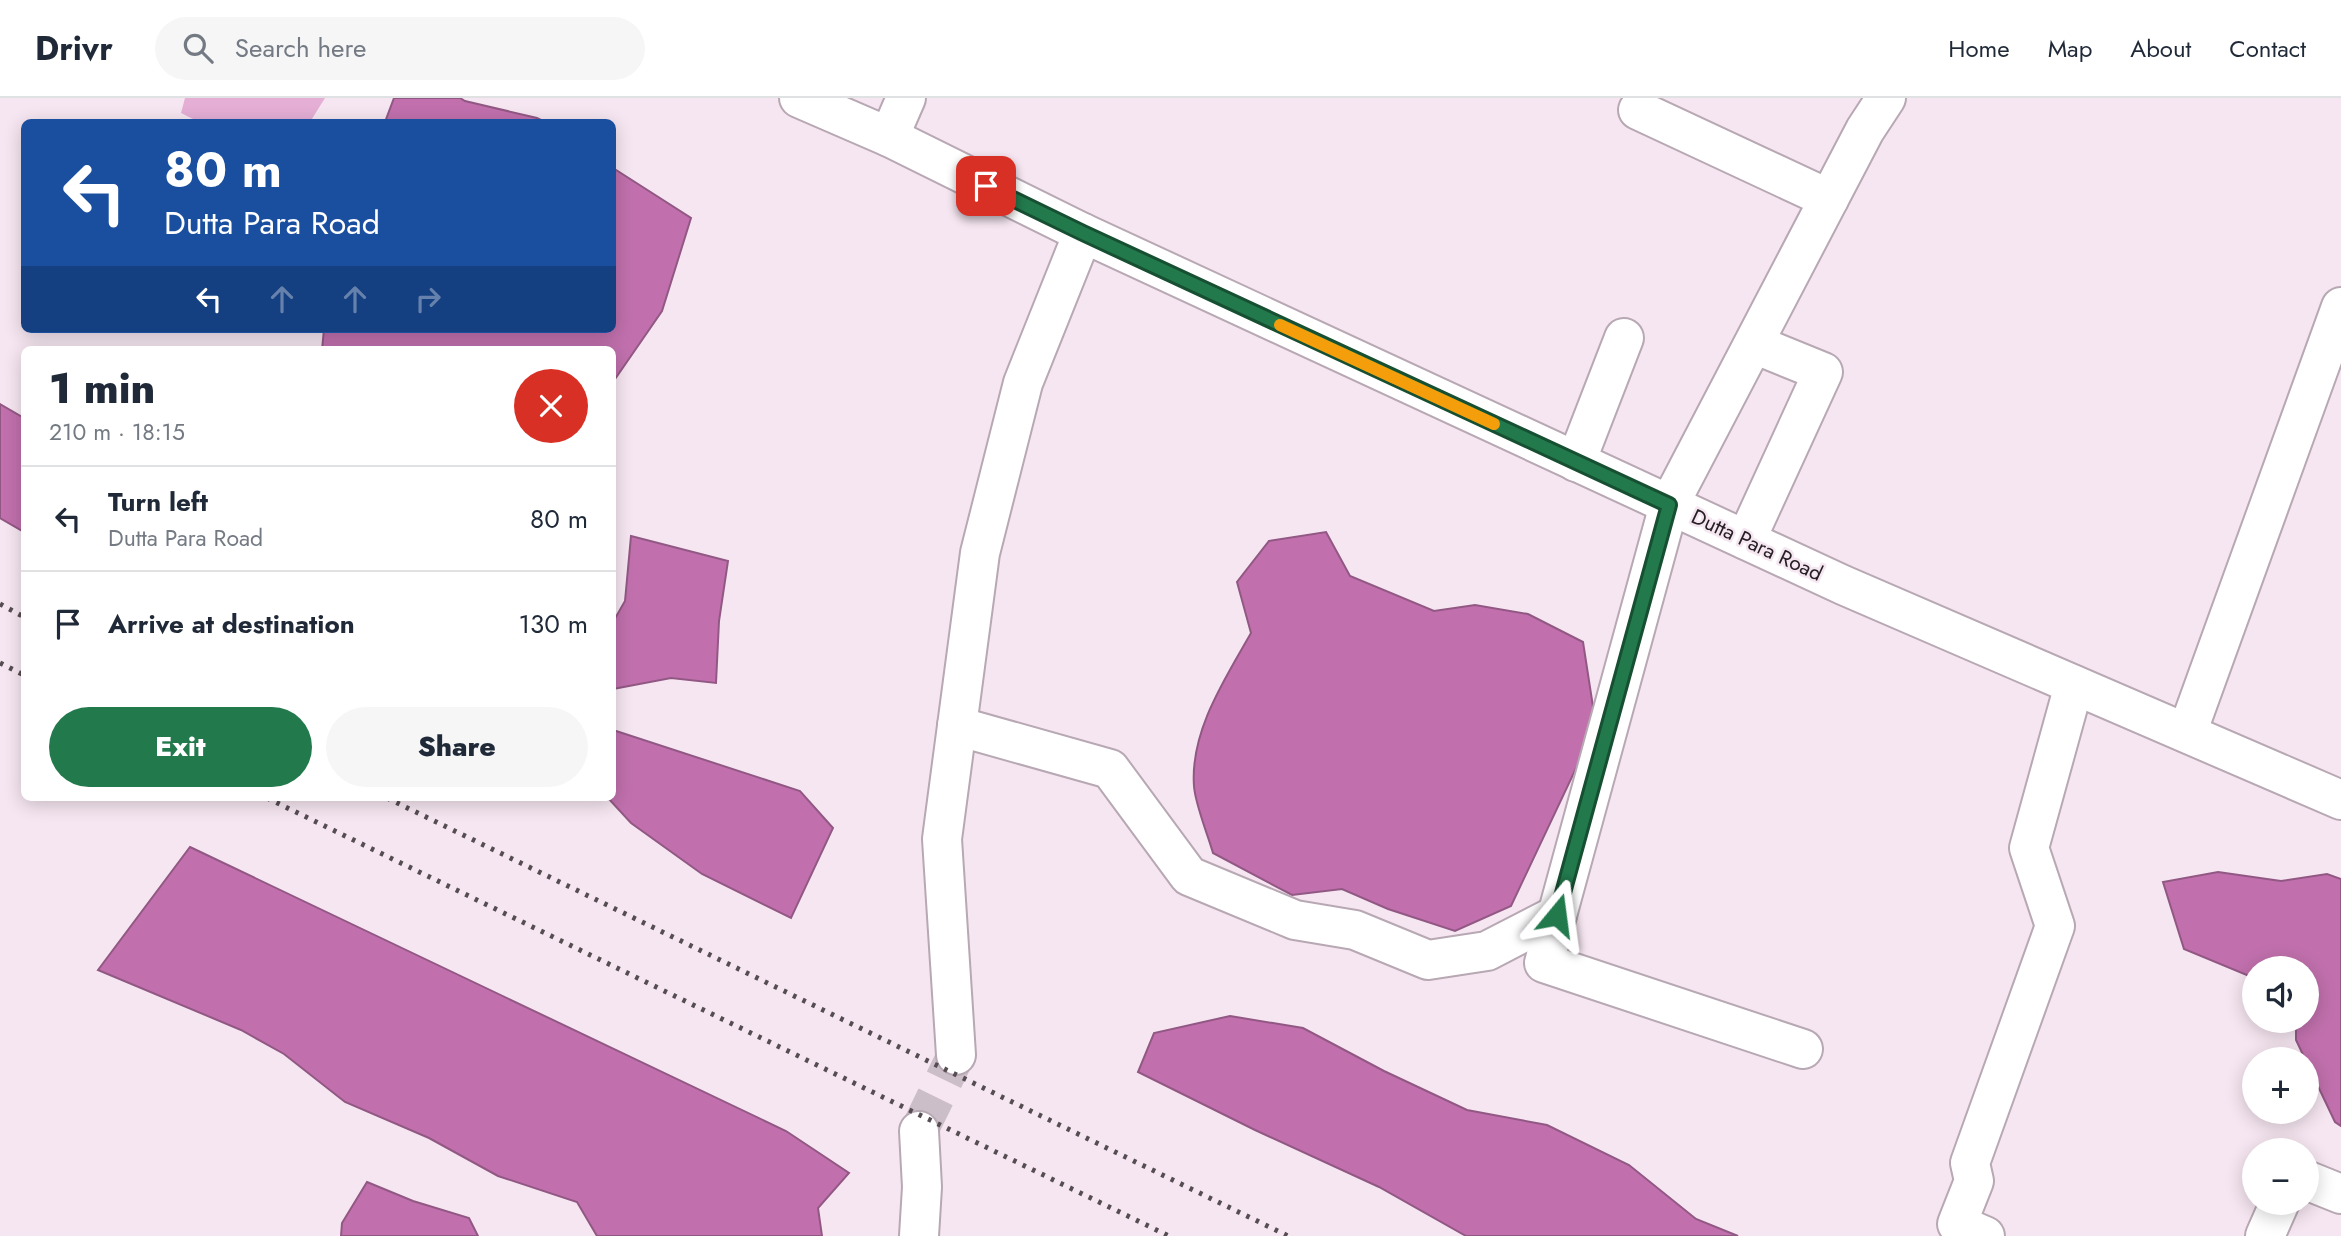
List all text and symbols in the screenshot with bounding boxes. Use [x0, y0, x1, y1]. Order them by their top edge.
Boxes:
search box [155, 17, 645, 80]
text: Drivr [35, 25, 113, 72]
icon: search [179, 29, 217, 67]
text: Search here [235, 29, 366, 67]
text: Home [1948, 31, 2010, 66]
text: Map [2048, 31, 2092, 66]
text: About [2130, 31, 2191, 66]
text: Contact [2229, 31, 2306, 66]
text: 80 m [164, 135, 282, 205]
icon: left [49, 147, 140, 238]
pin [956, 156, 1016, 216]
icon: arrive [967, 167, 1005, 205]
text: Dutta Para Road [164, 200, 380, 246]
icon: left [190, 280, 228, 318]
icon: ahead [263, 280, 301, 318]
icon: ahead [336, 280, 374, 318]
icon: right [409, 280, 447, 318]
text: 1 min [49, 358, 155, 419]
button: close [514, 369, 588, 443]
text: 210 m · 18:15 [49, 415, 185, 449]
text: Turn left [108, 483, 208, 521]
icon: left [49, 500, 87, 538]
text: 80 m [530, 500, 588, 538]
street label: Dutta Para Road [1686, 501, 1828, 589]
text: Dutta Para Road [108, 521, 263, 555]
icon: arrive [49, 605, 87, 643]
text: Arrive at destination [108, 605, 355, 643]
text: 130 m [518, 605, 588, 643]
button: Exit [49, 707, 312, 787]
button: Share [326, 707, 588, 787]
position arrow [1520, 878, 1594, 952]
map controls [2242, 956, 2319, 1215]
button: sound [2242, 956, 2319, 1033]
button: + [2242, 1047, 2319, 1124]
button: − [2242, 1138, 2319, 1215]

